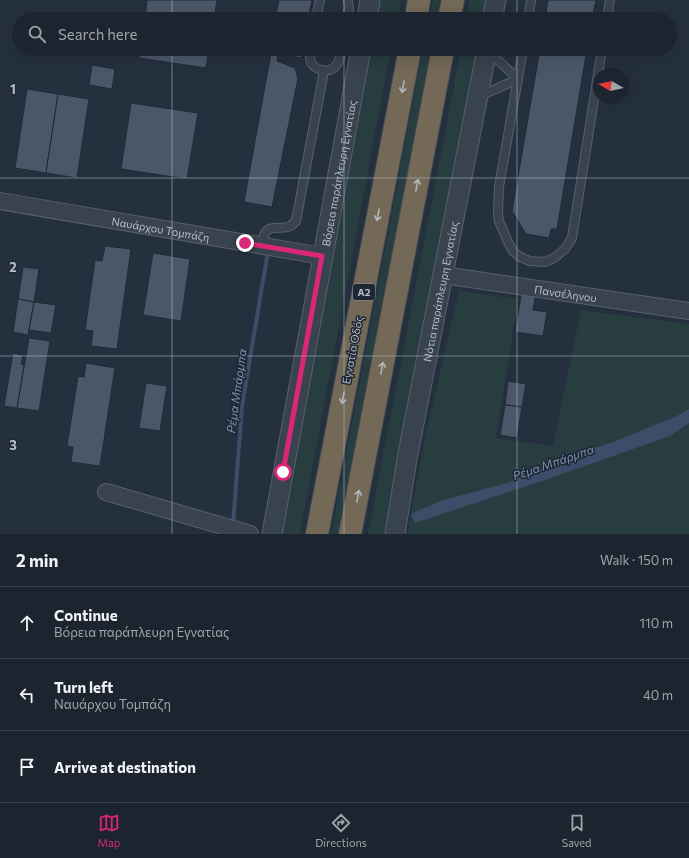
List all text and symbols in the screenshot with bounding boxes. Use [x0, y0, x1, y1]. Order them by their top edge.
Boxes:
search box [12, 12, 677, 56]
icon: search [26, 23, 48, 45]
text: Search here [58, 25, 137, 43]
north arrow [593, 68, 629, 104]
one-way arrow [398, 80, 406, 93]
text: 1 [10, 81, 16, 97]
street label: Βόρεια παράπλευρη Εγνατίας [318, 99, 358, 247]
one-way arrow [413, 179, 421, 192]
one-way arrow [374, 208, 382, 221]
street label: Ναυάρχου Τομπάζη [111, 214, 211, 243]
street label: Νότια παράπλευρη Εγνατίας [420, 220, 460, 363]
route end [236, 234, 254, 252]
text: 2 [9, 259, 17, 275]
street label: Πανσέληνου [534, 282, 598, 304]
road number: Α2 [353, 284, 375, 300]
street label: Εγνατία Οδός [339, 315, 365, 385]
water label: Ρέμα Μπάρμπα [223, 347, 249, 434]
one-way arrow [378, 362, 386, 375]
one-way arrow [339, 391, 347, 404]
text: 3 [9, 437, 17, 453]
water label: Ρέμα Μπάρμπα [511, 441, 596, 482]
route start [274, 463, 292, 481]
one-way arrow [354, 490, 362, 503]
text: 2 min [16, 550, 58, 571]
text: Walk · 150 m [600, 552, 673, 568]
text: Continue [54, 606, 118, 624]
icon: ahead [16, 612, 38, 634]
text: 110 m [640, 615, 673, 631]
text: Βόρεια παράπλευρη Εγνατίας [54, 624, 230, 640]
text: Turn left [54, 678, 113, 696]
icon: left [16, 684, 38, 706]
text: 40 m [643, 687, 673, 703]
text: Ναυάρχου Τομπάζη [54, 696, 171, 712]
icon: arrive [16, 756, 38, 778]
text: Arrive at destination [54, 758, 196, 776]
tab: Map [98, 812, 120, 849]
tab: Directions [315, 812, 367, 849]
tab: Saved [562, 812, 591, 849]

